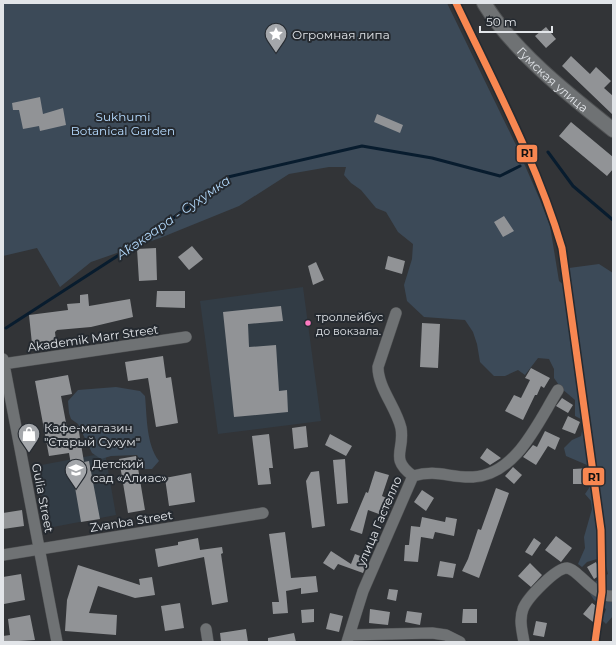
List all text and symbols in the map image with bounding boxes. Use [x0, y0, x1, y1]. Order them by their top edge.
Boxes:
scale bar [480, 8, 552, 34]
text: 50 m [486, 14, 517, 29]
place icon: Огромная липа [263, 21, 289, 54]
place label: Огромная липа [292, 27, 390, 42]
street label: Гумская улица [514, 43, 591, 115]
park label: Sukhumi Botanical Garden [71, 109, 175, 138]
line badge: R1 [516, 144, 538, 163]
text: R1 [521, 146, 533, 160]
water label: Аҟәкәара - Сухумка [112, 172, 233, 263]
place label: троллейбус до вокзала. [316, 310, 383, 338]
marker: троллейбус до вокзала. [303, 318, 313, 328]
street label: Akademik Marr Street [27, 321, 159, 355]
place label: Кафе-магазин "Старый Сухум" [44, 420, 140, 449]
shop icon: Кафе-магазин "Старый Сухум" [16, 421, 42, 454]
place label: Детский сад «Алиас» [92, 456, 167, 485]
school or university icon: Детский сад «Алиас» [63, 457, 89, 490]
street label: Gulia Street [29, 462, 57, 534]
line badge: R1 [582, 467, 605, 486]
text: R1 [588, 470, 600, 484]
street label: улица Гастелло [353, 473, 405, 569]
street label: Zvanba Street [88, 507, 174, 535]

